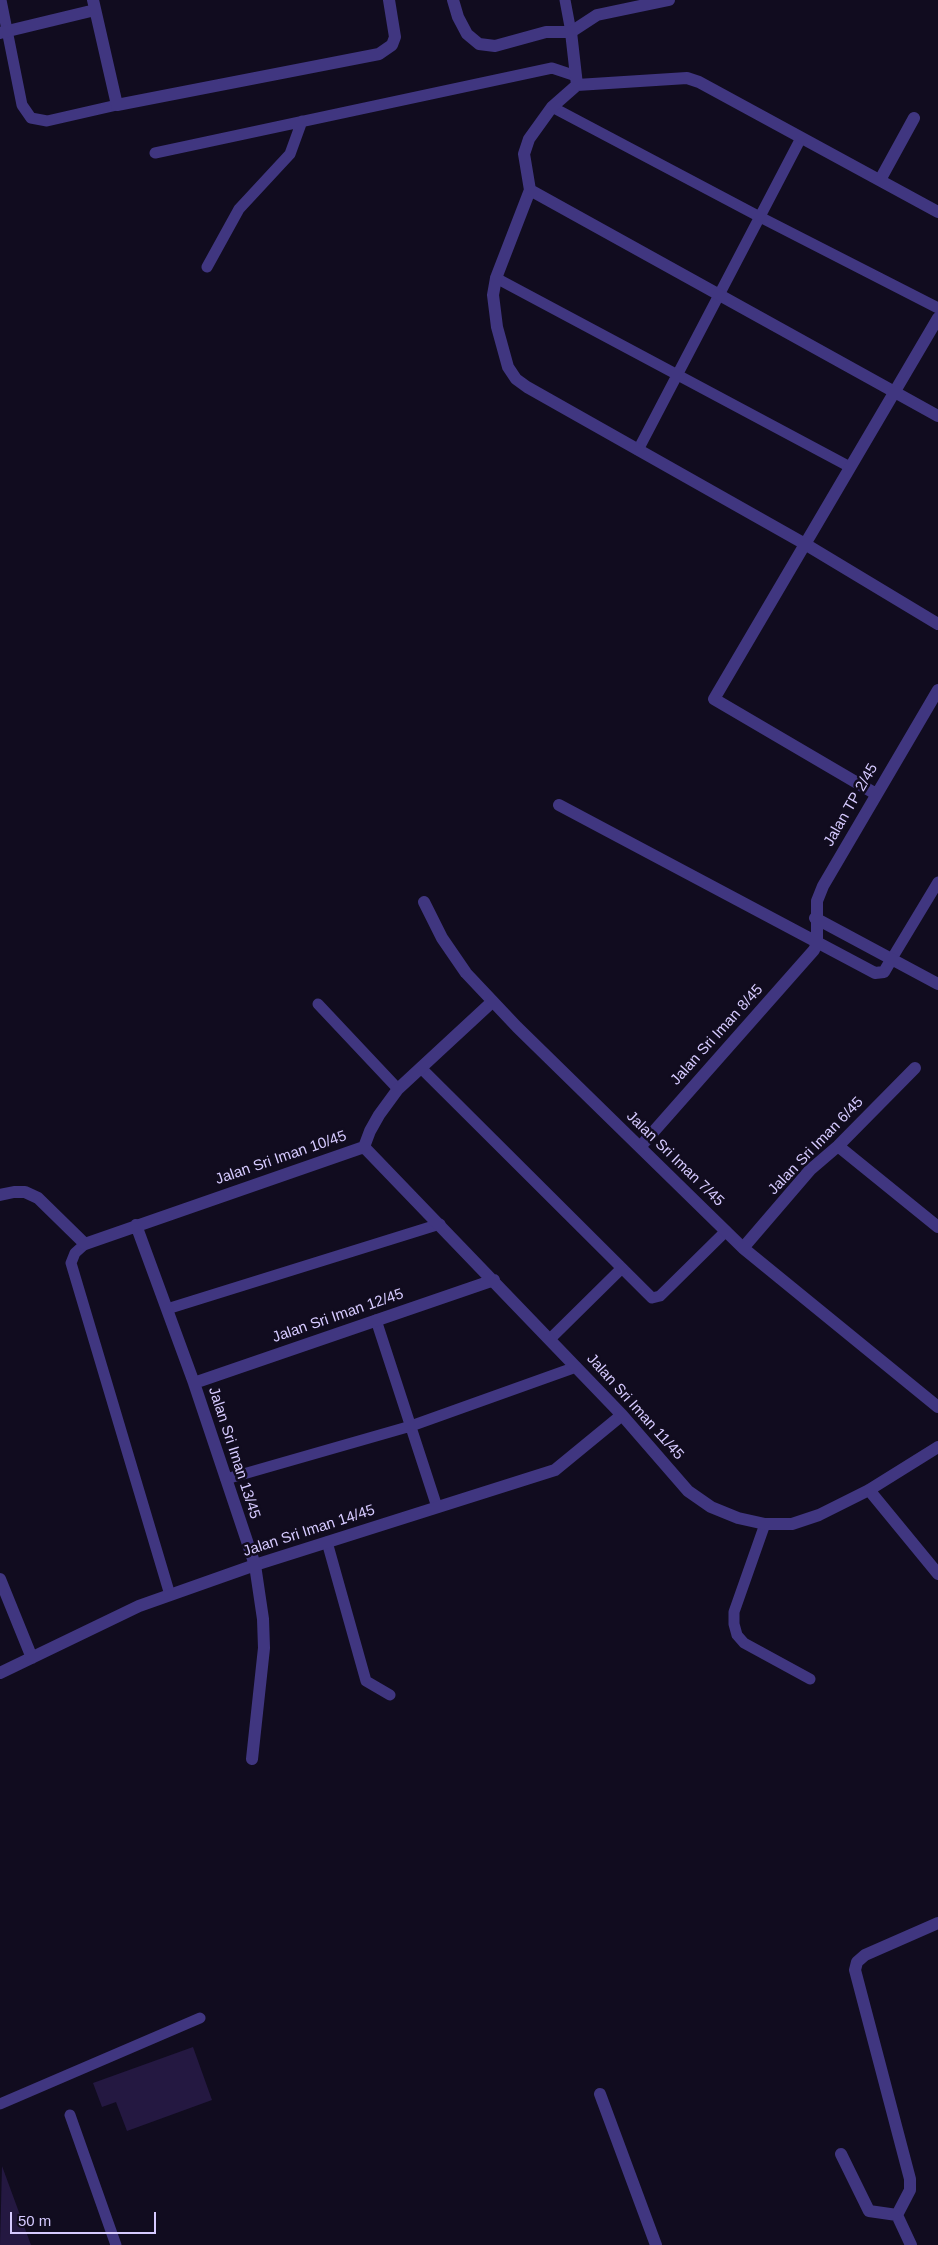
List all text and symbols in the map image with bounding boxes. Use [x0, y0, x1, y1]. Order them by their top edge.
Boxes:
street label: Jalan TP 2/45 [820, 760, 882, 850]
street label: Jalan Sri Iman 8/45 [667, 981, 767, 1089]
street label: Jalan Sri Iman 6/45 [765, 1093, 867, 1199]
street label: Jalan Sri Iman 7/45 [622, 1108, 728, 1210]
street label: Jalan Sri Iman 10/45 [213, 1127, 349, 1189]
street label: Jalan Sri Iman 12/45 [270, 1285, 406, 1347]
street label: Jalan Sri Iman 11/45 [583, 1350, 687, 1464]
street label: Jalan Sri Iman 13/45 [204, 1385, 264, 1521]
street label: Jalan Sri Iman 14/45 [241, 1501, 377, 1561]
scale bar [12, 2202, 159, 2234]
text: 50 m [18, 2212, 51, 2229]

